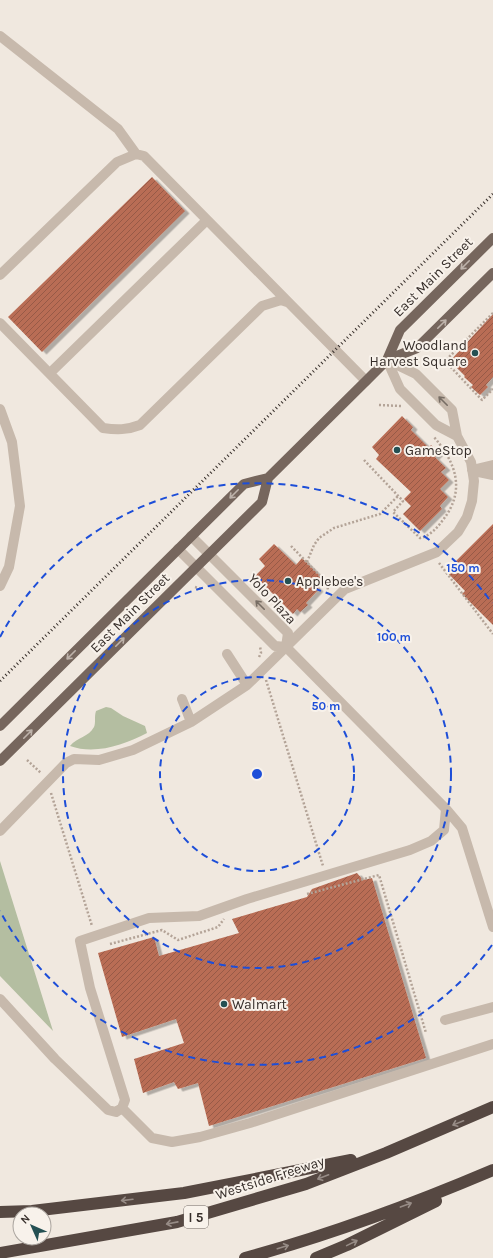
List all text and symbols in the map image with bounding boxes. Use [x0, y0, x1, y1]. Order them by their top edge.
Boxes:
street label: East Main Street [390, 234, 476, 320]
one-way arrow [460, 260, 470, 270]
one-way arrow [437, 319, 447, 329]
place label: Woodland Harvest Square [370, 337, 467, 370]
marker: Woodland Harvest Square [470, 348, 480, 358]
one-way arrow [438, 396, 448, 406]
place label: GameStop [405, 442, 472, 459]
marker: GameStop [392, 445, 402, 455]
one-way arrow [229, 489, 239, 498]
text: 150 m [446, 561, 480, 575]
street label: East Main Street [87, 570, 173, 656]
street label: Yolo Plaza [244, 570, 300, 628]
place label: Applebee's [296, 573, 363, 590]
marker: Applebee's [283, 576, 293, 586]
one-way arrow [255, 600, 265, 610]
text: 100 m [377, 630, 411, 644]
one-way arrow [115, 637, 125, 647]
one-way arrow [66, 650, 76, 660]
text: 50 m [312, 699, 341, 713]
one-way arrow [23, 729, 33, 739]
centre of rings [250, 767, 264, 781]
place label: Walmart [232, 996, 287, 1013]
marker: Walmart [219, 999, 229, 1009]
one-way arrow [452, 1120, 464, 1128]
street label: Westside Freeway [213, 1152, 327, 1204]
one-way arrow [318, 1174, 330, 1182]
one-way arrow [121, 1196, 134, 1204]
one-way arrow [399, 1201, 412, 1208]
north arrow [12, 1206, 52, 1246]
road number: I 5 [184, 1206, 208, 1228]
text: N [18, 1212, 33, 1227]
one-way arrow [166, 1219, 179, 1227]
one-way arrow [346, 1239, 358, 1246]
one-way arrow [276, 1242, 288, 1250]

